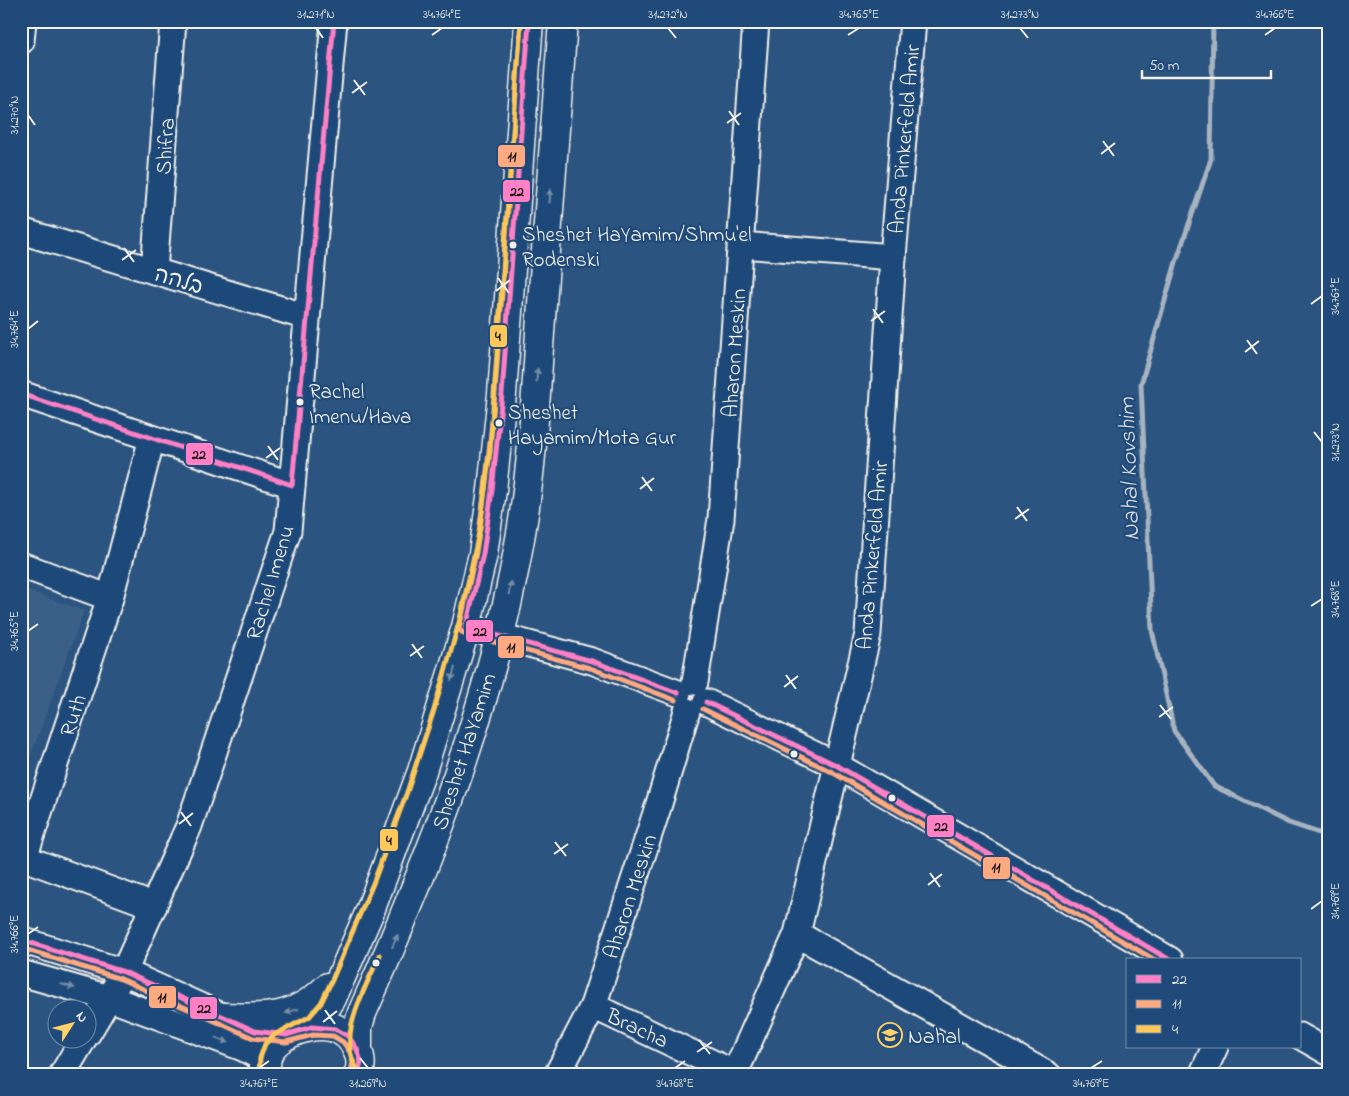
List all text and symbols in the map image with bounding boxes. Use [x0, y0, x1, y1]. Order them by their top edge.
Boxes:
text: 31.271°N [297, 6, 335, 24]
text: 34.764°E [423, 6, 461, 24]
text: 31.272°N [648, 6, 688, 24]
text: 34.765°E [839, 6, 879, 24]
text: 31.273°N [1001, 6, 1039, 24]
text: 34.766°E [1256, 6, 1294, 24]
street label: Anda Pinkerfeld Amir [882, 43, 930, 235]
scale bar [1142, 48, 1270, 80]
text: 50 m [1149, 55, 1180, 77]
text: 31.270°N [6, 96, 24, 134]
street label: Shifra [149, 117, 185, 176]
line badge: 11 [497, 144, 526, 168]
text: 11 [508, 147, 517, 168]
line badge: 22 [502, 179, 531, 203]
text: 22 [509, 182, 524, 203]
one-way arrow [547, 187, 555, 203]
place label: Sheshet HaYamim/Shmu'el Rodenski [522, 221, 751, 276]
marker: Sheshet HaYamim/Shmu'el Rodenski [508, 240, 518, 250]
street label: בלהה [150, 259, 207, 304]
text: 34.767°E [1327, 277, 1345, 315]
street label: Aharon Meskin [716, 288, 756, 419]
text: 34.764°E [6, 310, 24, 348]
line badge: 4 [489, 324, 508, 348]
text: 4 [494, 327, 501, 348]
one-way arrow [534, 367, 542, 383]
place label: Rachel Imenu/Hava [309, 378, 411, 433]
water label: Nahal Kovshim [1110, 396, 1150, 541]
marker: Rachel Imenu/Hava [295, 397, 305, 407]
place label: Sheshet Hayamim/Mota Gur [508, 399, 677, 456]
marker: Sheshet Hayamim/Mota Gur [494, 418, 504, 428]
text: 31.273°N [1327, 423, 1345, 461]
line badge: 22 [185, 442, 214, 466]
text: 22 [191, 445, 206, 466]
street label: Anda Pinkerfeld Amir [850, 459, 898, 651]
street label: Rachel Imenu [239, 521, 305, 644]
text: 34.768°E [1327, 580, 1345, 618]
one-way arrow [506, 581, 514, 596]
text: 34.765°E [6, 611, 24, 651]
line badge: 22 [465, 619, 494, 643]
text: 22 [472, 622, 487, 643]
line badge: 11 [497, 635, 525, 659]
text: 11 [507, 638, 516, 659]
one-way arrow [448, 667, 456, 682]
street label: Sheshet HaYamim [425, 669, 506, 835]
street label: Ruth [53, 691, 97, 741]
unlabelled marker [789, 749, 799, 759]
unlabelled marker [887, 793, 897, 803]
line badge: 22 [926, 814, 955, 838]
text: 22 [933, 817, 948, 838]
line badge: 4 [379, 828, 399, 852]
street label: Aharon Meskin [597, 830, 667, 963]
text: 4 [385, 831, 392, 852]
line badge: 11 [982, 856, 1011, 880]
text: 11 [992, 858, 1001, 879]
text: 34.769°E [1327, 883, 1345, 919]
text: 34.766°E [6, 915, 24, 953]
one-way arrow [390, 933, 399, 948]
unlabelled marker [371, 958, 381, 968]
legend [1126, 958, 1302, 1048]
text: 22 [1172, 969, 1187, 991]
one-way arrow [61, 983, 76, 991]
line badge: 11 [148, 985, 177, 1009]
text: 11 [158, 988, 167, 1009]
text: 11 [1172, 993, 1182, 1015]
line badge: 22 [189, 996, 218, 1020]
north arrow [48, 998, 98, 1048]
text: 22 [196, 999, 211, 1020]
street label: Bracha [599, 1001, 673, 1058]
text: N [70, 1007, 93, 1027]
one-way arrow [284, 1008, 299, 1016]
text: 4 [1172, 1019, 1178, 1041]
school or university icon: Nahal [877, 1022, 903, 1048]
place label: Nahal [908, 1022, 961, 1054]
one-way arrow [214, 1036, 229, 1044]
text: 34.767°E [240, 1075, 278, 1093]
text: 31.269°N [349, 1075, 387, 1093]
text: 34.768°E [656, 1075, 694, 1093]
text: 34.769°E [1073, 1075, 1109, 1093]

